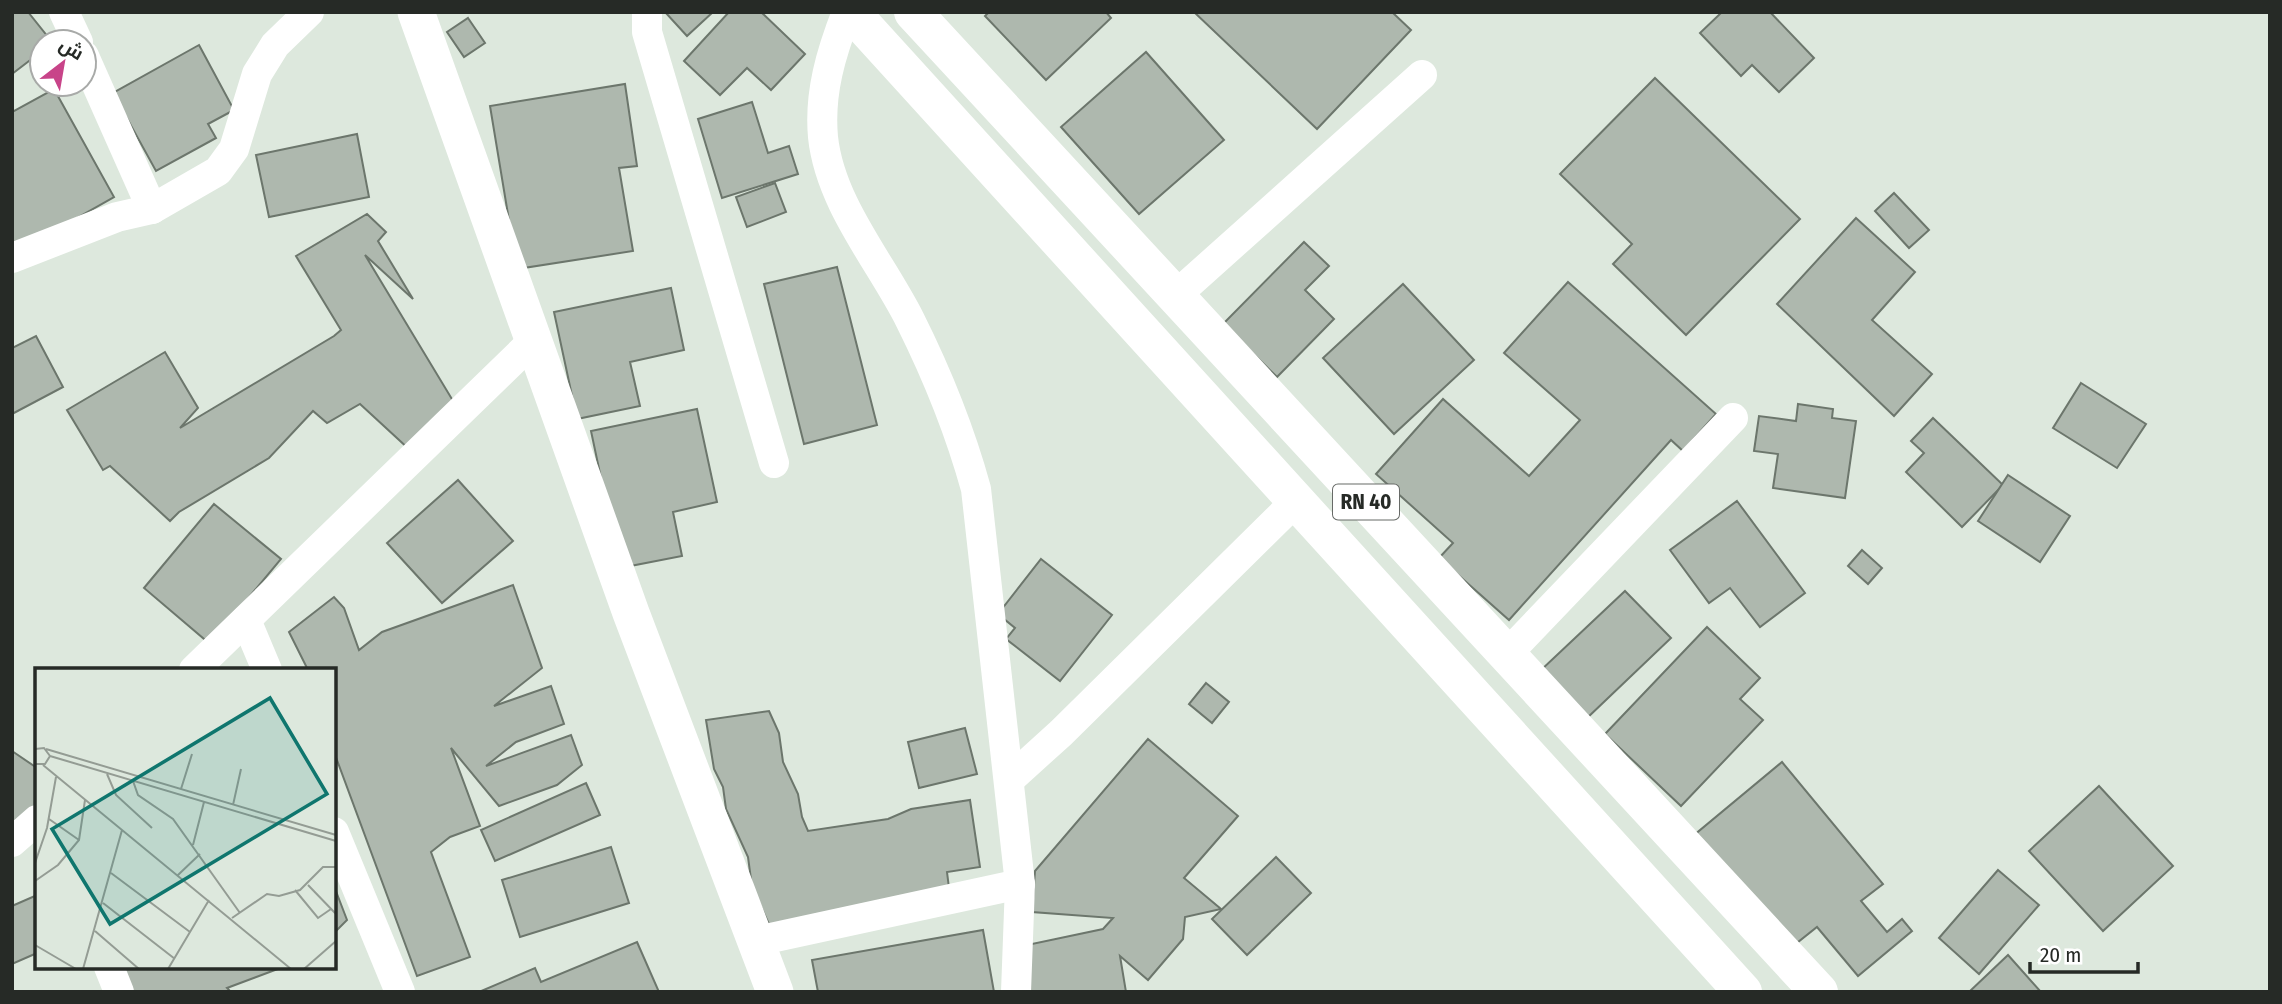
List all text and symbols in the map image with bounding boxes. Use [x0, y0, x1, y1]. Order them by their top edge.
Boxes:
north arrow [28, 28, 98, 98]
text: ش [55, 33, 88, 65]
road number: RN 40 [1333, 484, 1399, 520]
inset map [35, 668, 336, 969]
scale bar [2030, 930, 2138, 974]
text: 20 m [2040, 942, 2081, 968]

